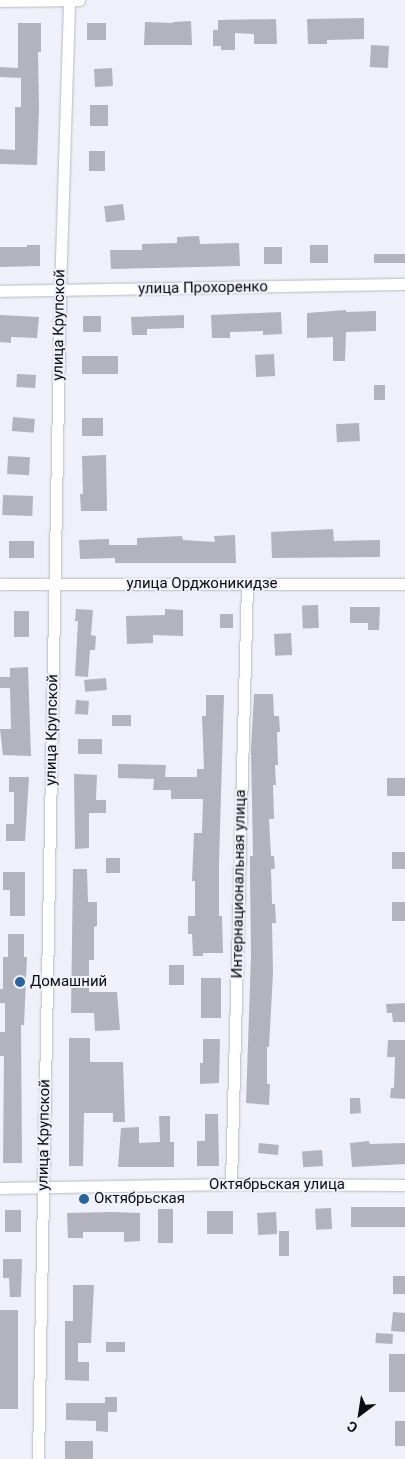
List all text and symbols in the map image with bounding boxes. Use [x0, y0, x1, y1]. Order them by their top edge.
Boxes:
street label: улица Крупской [49, 269, 69, 381]
street label: улица Прохоренко [138, 278, 268, 298]
street label: улица Орджоникидзе [126, 575, 278, 593]
street label: улица Крупской [42, 674, 62, 786]
street label: Интернациональная улица [228, 789, 250, 979]
place label: Домашний [30, 973, 107, 991]
marker: Домашний [14, 976, 26, 988]
street label: улица Крупской [34, 1079, 54, 1191]
street label: Октябрьская улица [209, 1176, 345, 1194]
place label: Октябрьская [94, 1190, 185, 1208]
marker: Октябрьская [78, 1193, 90, 1205]
north arrow [335, 1389, 385, 1439]
text: С [344, 1418, 360, 1436]

